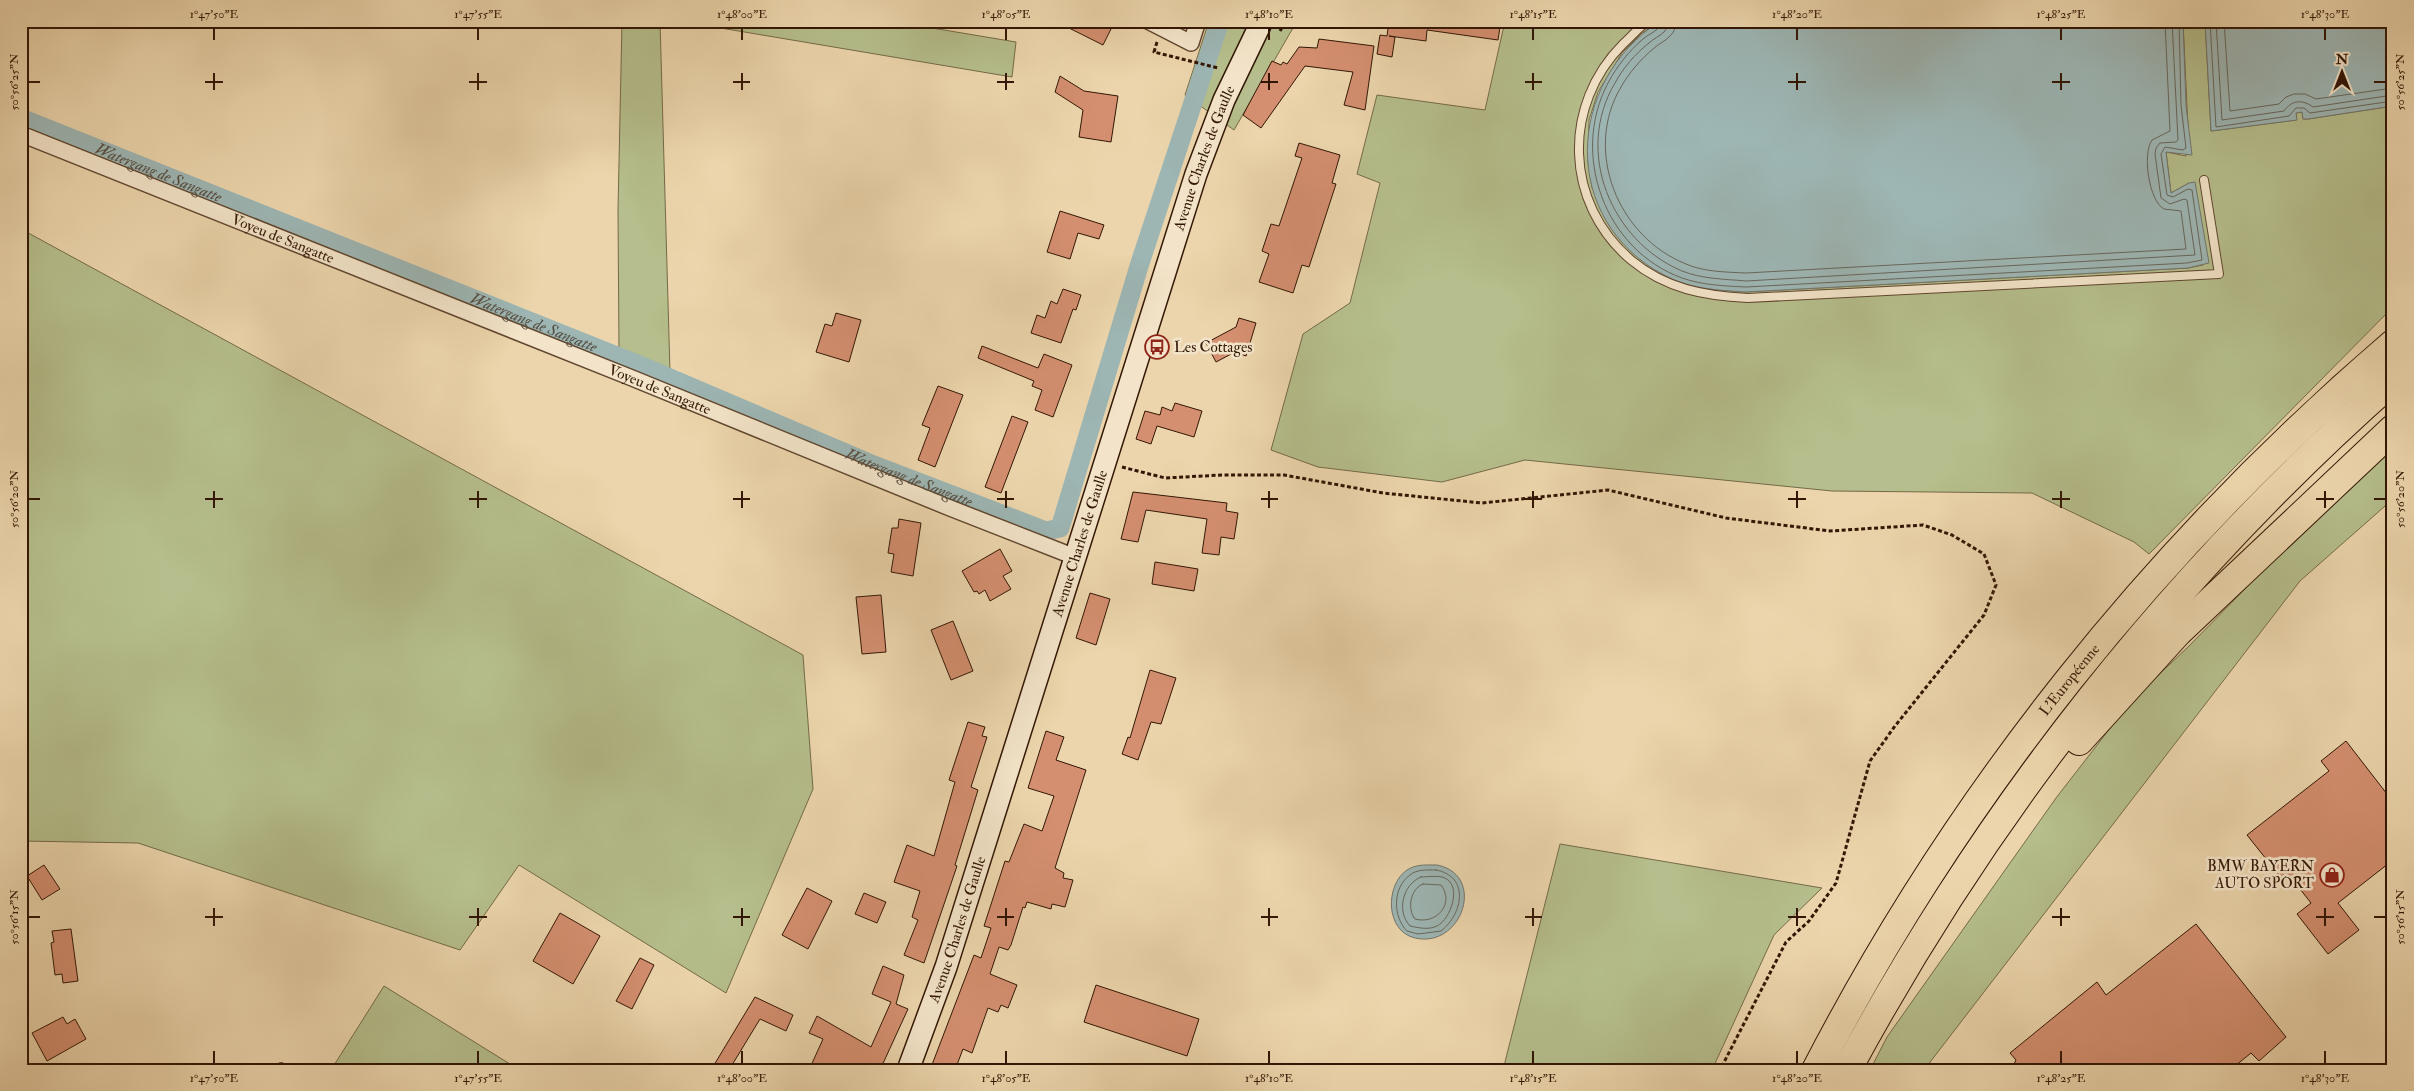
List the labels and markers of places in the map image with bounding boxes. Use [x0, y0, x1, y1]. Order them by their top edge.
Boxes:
bus stop icon: Les Cottages [1144, 334, 1170, 360]
place label: Les Cottages [1174, 338, 1252, 357]
place label: BMW BAYERN AUTO SPORT [2207, 857, 2315, 893]
shop icon: BMW BAYERN AUTO SPORT [2319, 862, 2345, 888]

